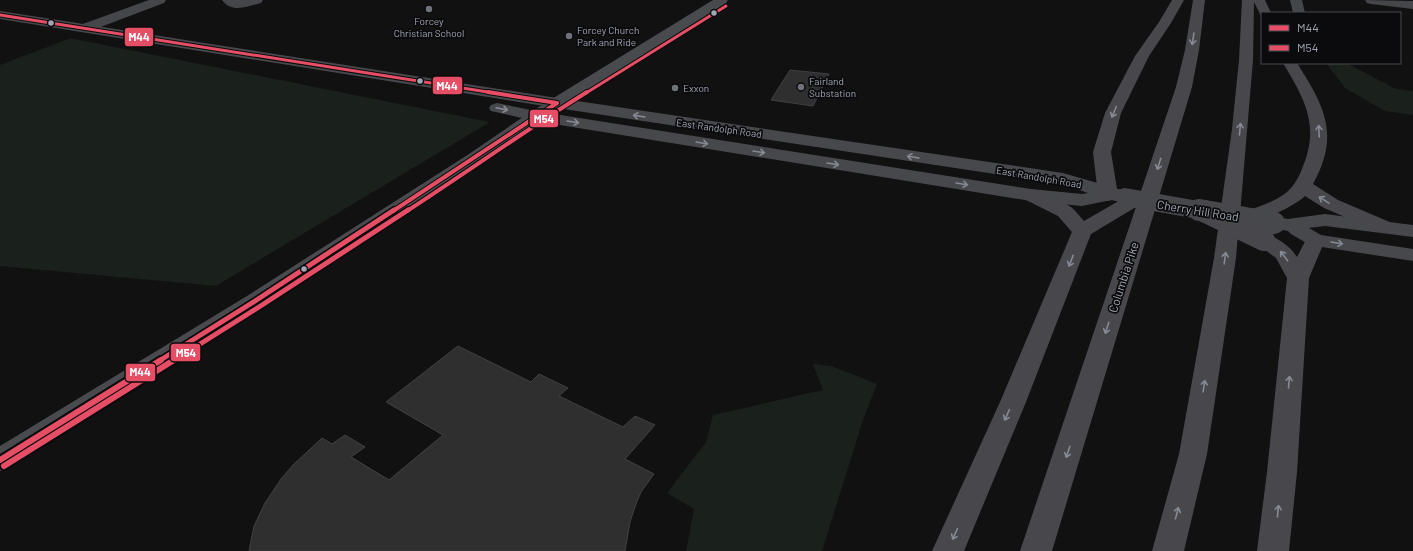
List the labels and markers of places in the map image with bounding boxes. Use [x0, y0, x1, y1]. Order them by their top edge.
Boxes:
marker: Forcey Christian School [424, 4, 434, 14]
unlabelled marker [709, 8, 719, 18]
place label: Forcey Christian School [394, 15, 464, 39]
unlabelled marker [46, 18, 56, 28]
place label: Forcey Church Park and Ride [577, 24, 639, 48]
marker: Forcey Church Park and Ride [564, 31, 574, 41]
place label: Fairland Substation [809, 75, 856, 99]
unlabelled marker [415, 76, 425, 86]
place label: Exxon [683, 82, 709, 94]
marker: Fairland Substation [796, 82, 806, 92]
marker: Exxon [670, 83, 680, 93]
unlabelled marker [299, 264, 309, 274]

